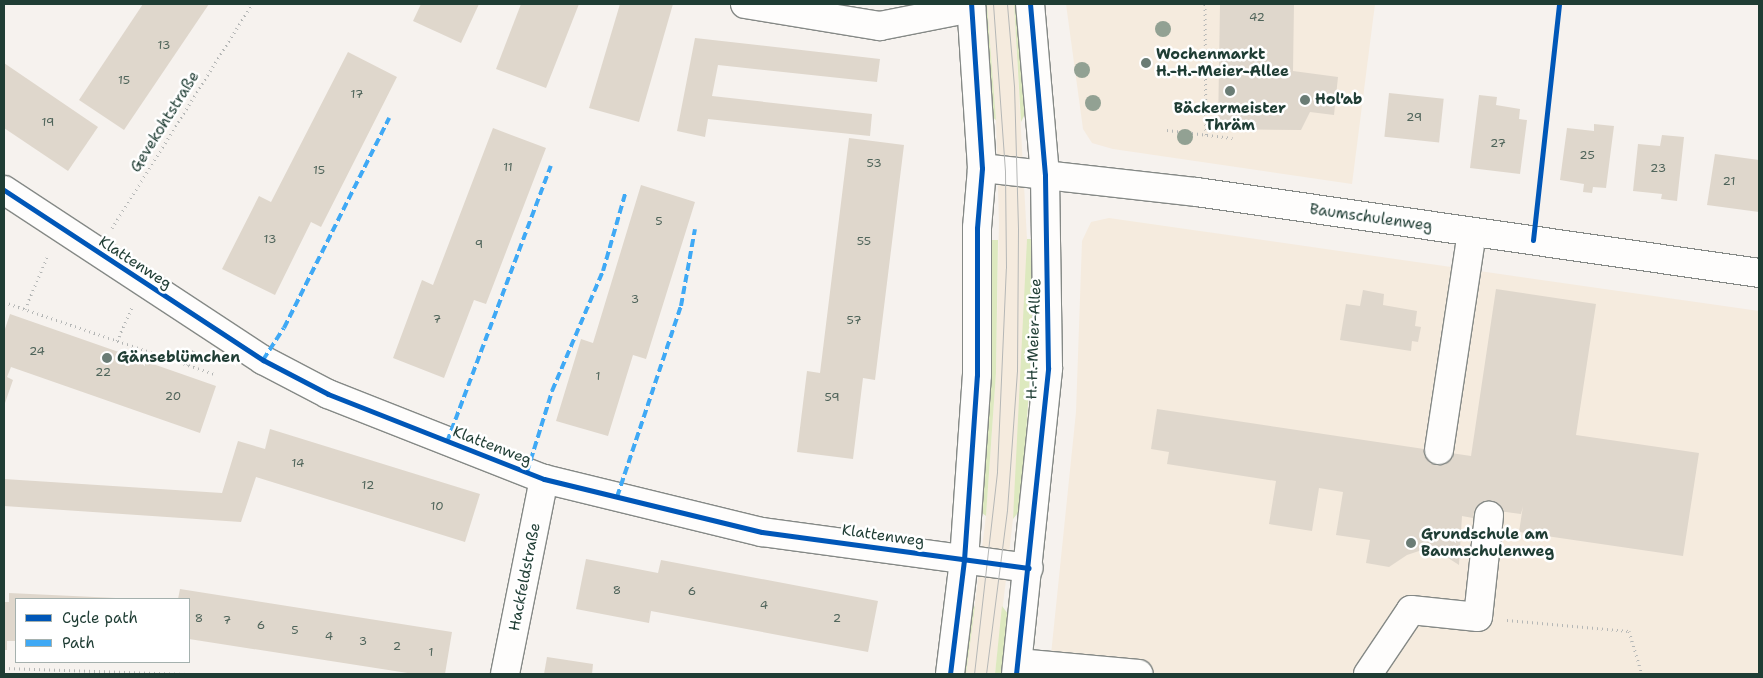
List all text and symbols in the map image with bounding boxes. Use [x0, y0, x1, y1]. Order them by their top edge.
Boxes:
house number: 42 [1249, 11, 1265, 25]
house number: 13 [158, 39, 170, 53]
place label: Wochenmarkt H.-H.-Meier-Allee [1156, 45, 1289, 80]
marker: Wochenmarkt H.-H.-Meier-Allee [1140, 57, 1152, 69]
street label: Gevekohtstraße [127, 68, 203, 176]
house number: 15 [118, 74, 130, 88]
marker: Bäckermeister Thräm [1224, 85, 1236, 97]
house number: 17 [351, 88, 363, 102]
place label: Hol'ab [1315, 91, 1362, 109]
marker: Hol'ab [1299, 94, 1311, 106]
place label: Bäckermeister Thräm [1174, 99, 1286, 134]
house number: 29 [1406, 111, 1422, 125]
house number: 19 [42, 116, 54, 130]
house number: 27 [1490, 137, 1506, 151]
house number: 25 [1579, 149, 1595, 163]
house number: 53 [866, 157, 882, 171]
house number: 11 [503, 161, 513, 175]
house number: 23 [1650, 162, 1666, 176]
house number: 15 [313, 164, 325, 178]
house number: 21 [1723, 175, 1735, 189]
street label: Baumschulenweg [1308, 200, 1434, 236]
house number: 5 [655, 215, 663, 229]
street label: Klattenweg [95, 233, 175, 293]
house number: 13 [264, 233, 276, 247]
house number: 55 [857, 235, 871, 249]
house number: 9 [475, 238, 483, 252]
street label: H.-H.-Meier-Allee [1023, 278, 1045, 400]
house number: 3 [631, 293, 639, 307]
house number: 7 [433, 313, 441, 327]
house number: 57 [846, 314, 862, 328]
house number: 24 [29, 345, 45, 359]
place label: Gänseblümchen [117, 349, 240, 367]
marker: Gänseblümchen [101, 352, 113, 364]
house number: 22 [95, 366, 111, 380]
house number: 1 [595, 370, 601, 384]
house number: 20 [165, 390, 181, 404]
house number: 59 [824, 391, 840, 405]
street label: Klattenweg [450, 423, 534, 469]
house number: 14 [292, 457, 304, 471]
house number: 12 [362, 479, 374, 493]
house number: 10 [430, 500, 444, 514]
street label: Hackfeldstraße [506, 521, 544, 633]
street label: Klattenweg [841, 521, 925, 551]
place label: Grundschule am Baumschulenweg [1421, 525, 1554, 560]
marker: Grundschule am Baumschulenweg [1405, 537, 1417, 549]
house number: 8 [613, 584, 621, 598]
house number: 6 [688, 585, 696, 599]
legend [15, 598, 190, 663]
house number: 4 [760, 599, 768, 613]
text: Cycle path [62, 608, 138, 628]
house number: 8 [195, 612, 203, 626]
house number: 2 [833, 612, 841, 626]
house number: 7 [223, 614, 231, 628]
house number: 6 [257, 619, 265, 633]
house number: 5 [291, 624, 299, 638]
house number: 4 [325, 630, 333, 644]
text: Path [62, 633, 95, 653]
house number: 3 [359, 635, 367, 649]
house number: 2 [393, 640, 401, 654]
house number: 1 [428, 646, 434, 660]

